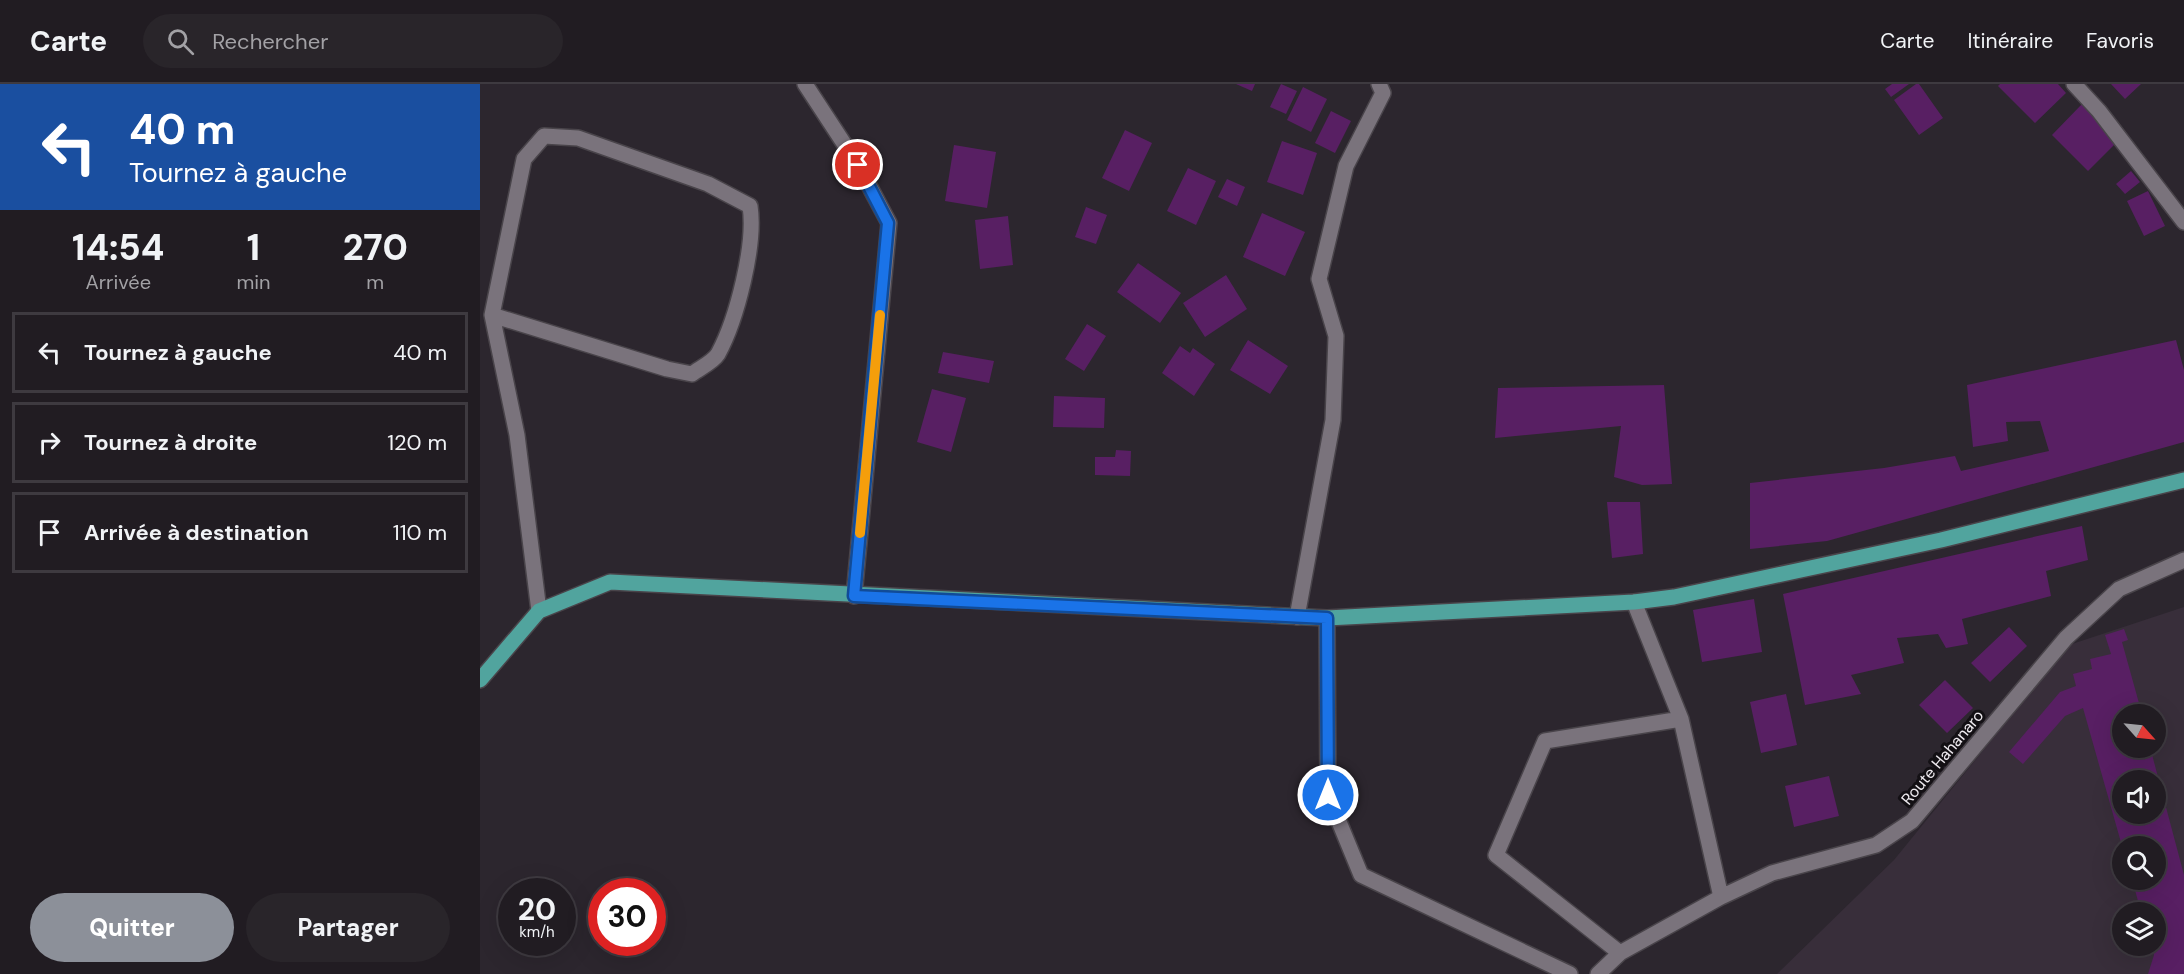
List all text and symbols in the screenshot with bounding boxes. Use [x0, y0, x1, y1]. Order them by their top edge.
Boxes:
search box [143, 14, 563, 68]
text: Carte [30, 23, 107, 60]
icon: search [164, 25, 197, 58]
text: Rechercher [212, 27, 328, 56]
text: Carte [1880, 27, 1934, 55]
text: Itinéraire [1967, 27, 2053, 55]
text: Favoris [2086, 27, 2154, 55]
text: 40 m [129, 102, 235, 157]
icon: left [30, 108, 108, 186]
pin [832, 139, 883, 190]
icon: arrive [841, 148, 874, 181]
text: Tournez à gauche [129, 155, 347, 190]
text: 14:54 [72, 224, 164, 271]
text: 1 [247, 224, 260, 271]
text: 270 [343, 224, 408, 271]
text: Arrivée [85, 269, 151, 295]
text: min [236, 269, 271, 295]
text: m [366, 269, 384, 295]
icon: left [33, 336, 66, 369]
text: Tournez à gauche [84, 338, 272, 367]
text: 40 m [393, 338, 447, 367]
icon: right [33, 426, 66, 459]
text: Tournez à droite [84, 428, 257, 457]
text: 120 m [387, 428, 447, 457]
icon: arrive [33, 516, 66, 549]
text: Arrivée à destination [84, 518, 309, 547]
text: 110 m [393, 518, 447, 547]
north arrow [2112, 704, 2166, 758]
map controls [2112, 704, 2166, 956]
street label: Route Hahanaro [1897, 706, 1988, 809]
position arrow [1296, 763, 1360, 827]
button: sound [2112, 770, 2166, 824]
button: search [2112, 836, 2166, 890]
speed limit sign: 30 [588, 878, 666, 956]
text: 20 [518, 890, 556, 929]
button: Quitter [30, 893, 234, 962]
button: Partager [246, 893, 450, 962]
button: layers [2112, 902, 2166, 956]
text: km/h [519, 922, 555, 942]

